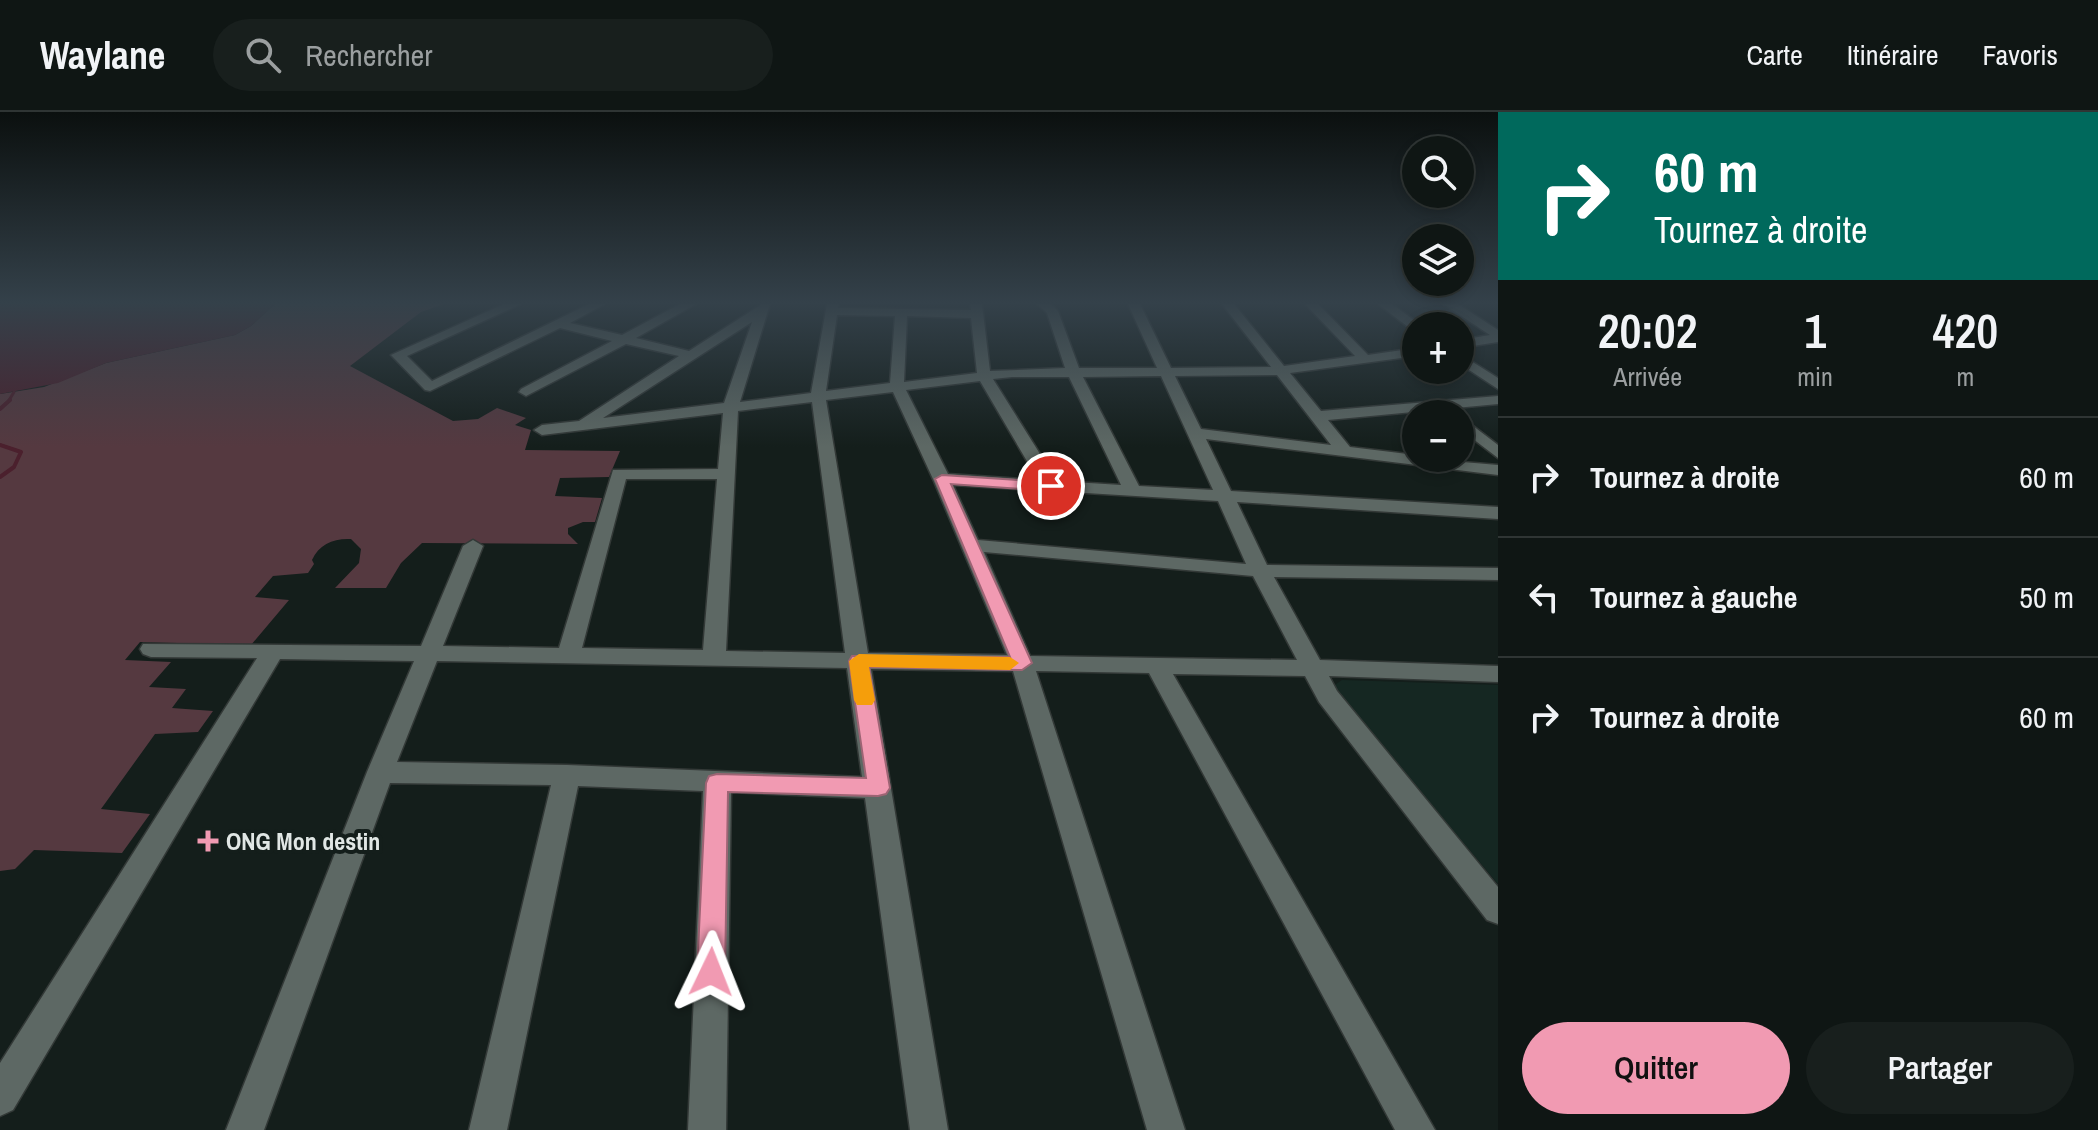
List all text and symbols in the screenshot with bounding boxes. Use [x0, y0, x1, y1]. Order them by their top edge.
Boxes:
search box [213, 19, 773, 91]
text: Waylane [40, 30, 165, 81]
icon: search [241, 33, 285, 77]
text: Rechercher [305, 35, 432, 75]
text: Carte [1747, 36, 1803, 74]
text: Itinéraire [1847, 36, 1939, 74]
text: Favoris [1983, 36, 2058, 74]
text: 60 m [1654, 134, 1759, 209]
map controls [1402, 136, 1474, 472]
button: search [1402, 136, 1474, 208]
icon: right [1522, 144, 1626, 248]
text: Tournez à droite [1654, 206, 1867, 254]
button: layers [1402, 224, 1474, 296]
text: 20:02 [1598, 298, 1698, 363]
text: 1 [1804, 298, 1826, 363]
text: 420 [1933, 298, 1998, 363]
button: + [1402, 312, 1474, 384]
text: Arrivée [1613, 359, 1682, 394]
text: min [1797, 359, 1833, 394]
text: m [1957, 359, 1974, 394]
button: − [1402, 400, 1474, 472]
pin [1017, 452, 1085, 520]
icon: right [1522, 455, 1566, 499]
text: Tournez à droite [1590, 457, 1780, 497]
text: 60 m [2019, 457, 2074, 497]
icon: arrive [1029, 464, 1073, 508]
icon: left [1522, 575, 1566, 619]
text: Tournez à gauche [1590, 577, 1797, 617]
text: 50 m [2019, 577, 2074, 617]
icon: right [1522, 695, 1566, 739]
text: Tournez à droite [1590, 697, 1780, 737]
text: 60 m [2019, 697, 2074, 737]
place label: ONG Mon destin [226, 825, 380, 857]
marker: ONG Mon destin [197, 830, 219, 852]
position arrow [669, 930, 753, 1014]
button: Quitter [1522, 1022, 1790, 1114]
button: Partager [1806, 1022, 2074, 1114]

